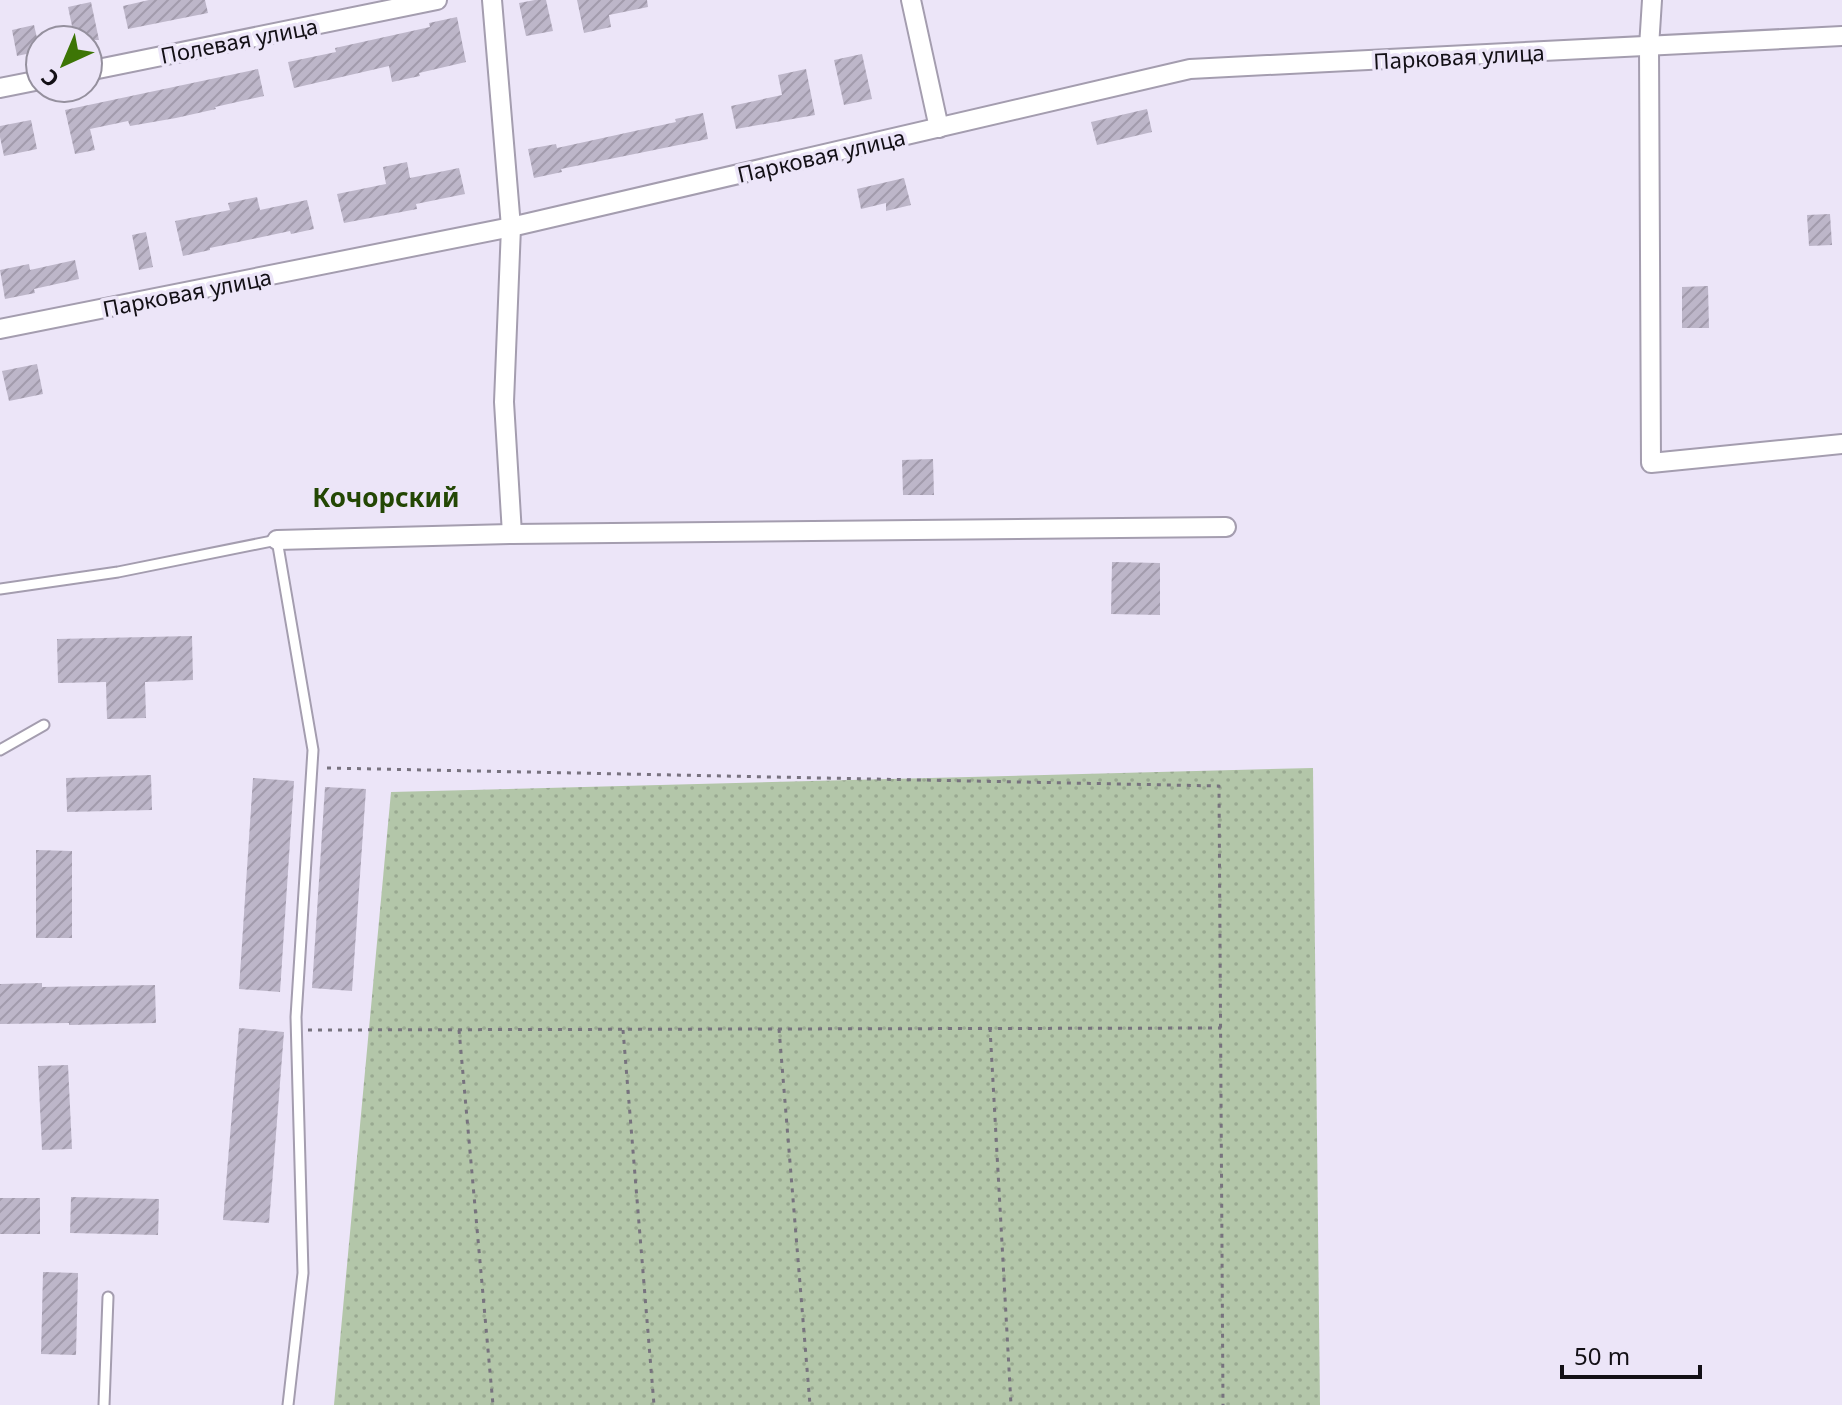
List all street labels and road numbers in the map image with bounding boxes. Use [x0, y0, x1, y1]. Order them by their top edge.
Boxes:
street label: Полевая улица [158, 10, 320, 70]
street label: Парковая улица [1373, 37, 1545, 75]
street label: Парковая улица [734, 121, 908, 189]
street label: Парковая улица [100, 261, 274, 323]

